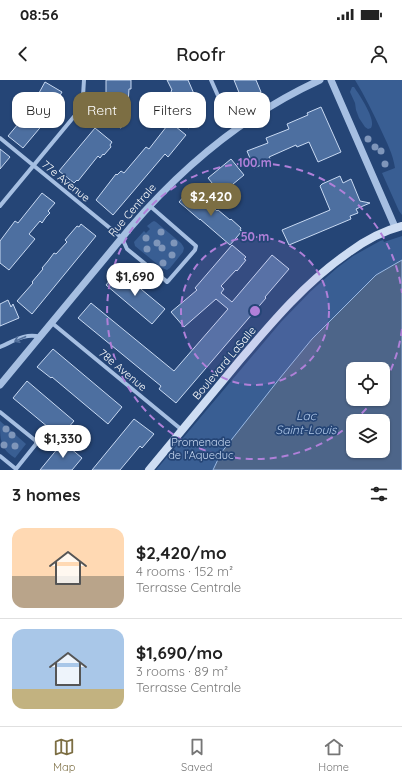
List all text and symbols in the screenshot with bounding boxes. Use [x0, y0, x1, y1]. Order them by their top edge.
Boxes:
text: 08:56 [20, 5, 58, 24]
icon: back [12, 43, 34, 65]
text: Roofr [176, 43, 226, 66]
icon: person [368, 43, 390, 65]
chip: Buy [12, 92, 65, 128]
chip: Rent [73, 92, 131, 128]
chip: Filters [139, 92, 206, 128]
chip: New [214, 92, 270, 128]
text: 100 m [238, 155, 272, 170]
street label: 77e Avenue [39, 157, 93, 205]
street label: Rue Centrale [105, 181, 159, 239]
pin: $2,420 [178, 183, 244, 217]
text: $2,420 [190, 188, 232, 204]
text: 50 m [241, 229, 269, 244]
pin: $1,690 [102, 263, 168, 297]
text: $1,690 [116, 268, 154, 284]
centre of rings [248, 304, 262, 318]
street label: Boulevard LaSalle [189, 324, 259, 402]
one-way arrow [14, 336, 26, 343]
street label: 78e Avenue [96, 346, 150, 394]
map controls [346, 362, 390, 458]
button: locate [346, 362, 390, 406]
water label: Lac Saint-Louis [276, 408, 338, 437]
button: layers [346, 414, 390, 458]
pin: $1,330 [30, 425, 96, 459]
text: $1,330 [44, 430, 82, 446]
park label: Promenade de l'Aqueduc [168, 435, 234, 462]
icon: filters [368, 483, 390, 505]
text: 3 homes [12, 484, 80, 505]
text: $2,420/mo [136, 542, 227, 563]
icon: home [44, 544, 92, 592]
text: 4 rooms · 152 m² [136, 563, 233, 579]
text: Terrasse Centrale [136, 579, 241, 595]
text: $1,690/mo [136, 642, 223, 663]
icon: home [44, 645, 92, 693]
text: 3 rooms · 89 m² [136, 663, 228, 679]
text: Terrasse Centrale [136, 679, 241, 695]
tab: Map [53, 736, 75, 774]
tab: Saved [181, 736, 212, 774]
tab: Home [318, 736, 349, 774]

